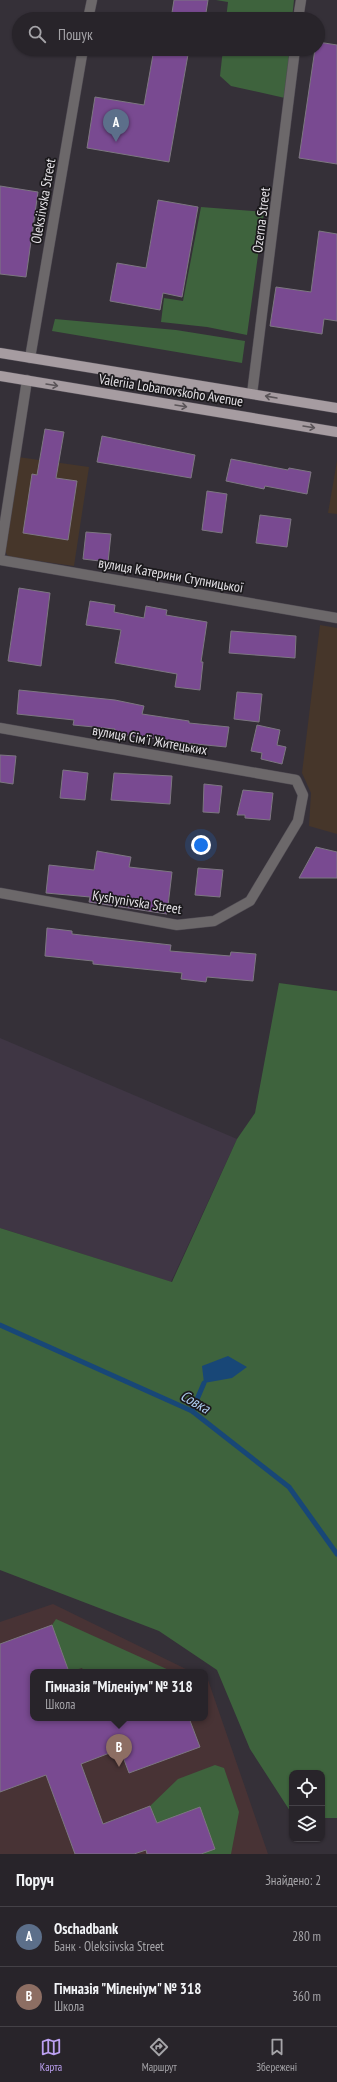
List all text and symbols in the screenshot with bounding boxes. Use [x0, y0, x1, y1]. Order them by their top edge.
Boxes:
search box [12, 12, 325, 56]
icon: search [26, 23, 48, 45]
text: Пошук [58, 25, 93, 44]
pin: A [103, 109, 129, 142]
street label: Oleksiivska Street [27, 157, 59, 245]
street label: Ozerna Street [248, 186, 274, 254]
street label: Valeriia Lobanovskoho Avenue [97, 370, 245, 410]
one-way arrow [45, 381, 58, 389]
one-way arrow [265, 393, 278, 401]
one-way arrow [174, 402, 187, 410]
one-way arrow [302, 423, 315, 431]
street label: вулиця Катерини Ступницької [97, 553, 245, 597]
street label: вулиця Сімʼї Житецьких [91, 721, 209, 759]
your location [191, 835, 211, 855]
street label: Kyshynivska Street [91, 886, 183, 918]
water label: Совка [177, 1386, 214, 1418]
popup [30, 1669, 208, 1721]
text: Гімназія "Міленіум" № 318 [45, 1677, 193, 1696]
text: Школа [45, 1696, 75, 1713]
pin: B [106, 1734, 132, 1767]
map controls [289, 1770, 325, 1842]
button: locate [289, 1770, 325, 1806]
button: layers [289, 1806, 325, 1842]
text: Поруч [16, 1869, 54, 1891]
text: Знайдено: 2 [265, 1872, 321, 1889]
text: Oschadbank [54, 1919, 118, 1938]
text: A [26, 1928, 32, 1945]
text: 280 m [292, 1928, 321, 1945]
text: Банк · Oleksiivska Street [54, 1938, 164, 1955]
text: Гімназія "Міленіум" № 318 [54, 1979, 201, 1998]
text: B [26, 1988, 32, 2005]
text: 360 m [292, 1988, 321, 2005]
text: Школа [54, 1998, 84, 2015]
tab: Карта [40, 2036, 62, 2074]
tab: Маршрут [142, 2036, 177, 2074]
tab: Збережені [256, 2036, 297, 2074]

